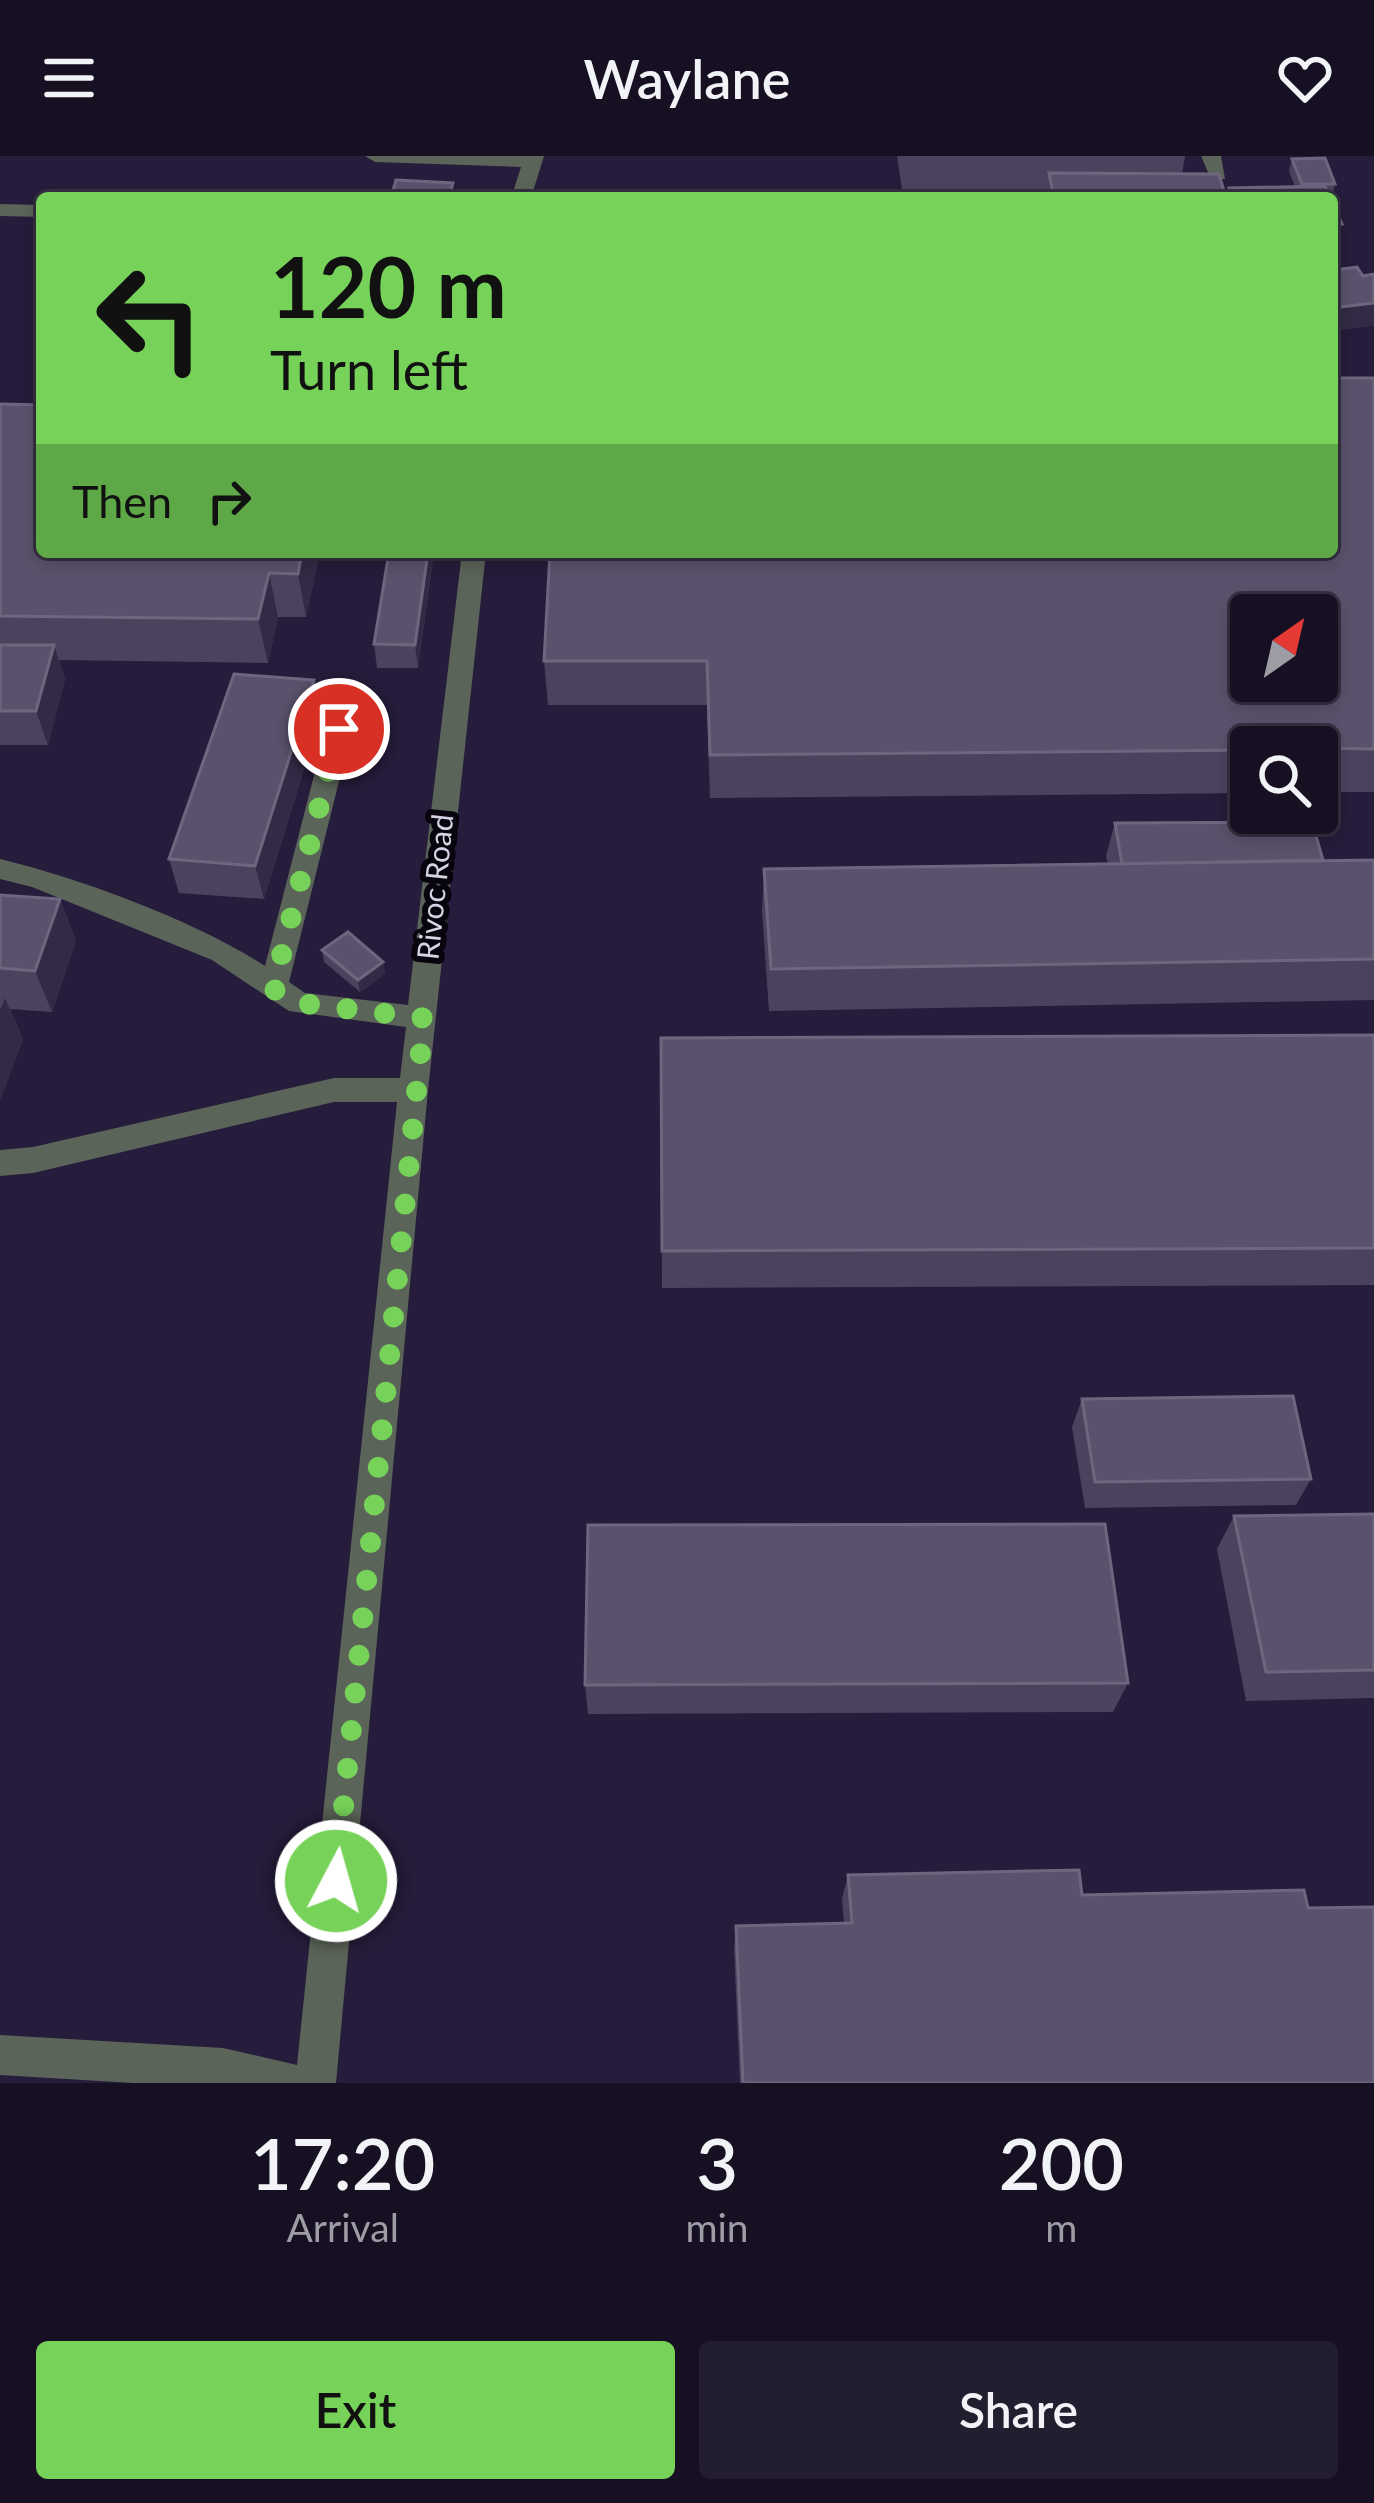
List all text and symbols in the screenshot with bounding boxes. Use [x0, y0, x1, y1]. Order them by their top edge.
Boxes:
icon: menu [36, 45, 102, 111]
icon: heart [1272, 45, 1338, 111]
text: Waylane [584, 46, 790, 111]
text: 120 m [270, 235, 507, 336]
icon: left [72, 240, 228, 396]
text: Turn left [270, 337, 468, 402]
icon: right [196, 468, 262, 534]
text: Then [72, 474, 172, 528]
north arrow [1230, 594, 1338, 702]
map controls [1230, 594, 1338, 834]
pin [288, 678, 390, 780]
icon: arrive [306, 696, 372, 762]
button: search [1230, 726, 1338, 834]
street label: Rivoc Road [408, 812, 460, 961]
position arrow [273, 1818, 399, 1944]
text: 17:20 [250, 2119, 435, 2205]
text: 3 [696, 2119, 738, 2205]
text: 200 [999, 2119, 1124, 2205]
text: Arrival [287, 2204, 399, 2250]
text: min [685, 2204, 749, 2250]
text: m [1045, 2204, 1077, 2250]
button: Exit [36, 2341, 675, 2479]
button: Share [699, 2341, 1338, 2479]

